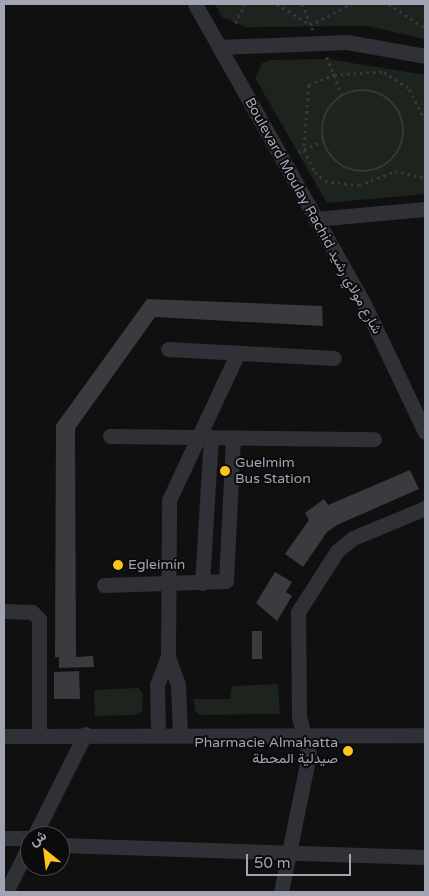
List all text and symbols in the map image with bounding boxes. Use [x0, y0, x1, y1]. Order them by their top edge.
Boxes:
street label: Boulevard Moulay Rachid شارع مولاي رشيد [241, 95, 385, 337]
place label: Guelmim Bus Station [235, 455, 311, 488]
marker: Guelmim Bus Station [219, 465, 231, 477]
place label: Egleimín [128, 557, 185, 573]
marker: Egleimín [112, 559, 124, 571]
place label: Pharmacie Almahatta صيدلية المحطة [194, 735, 338, 768]
marker: Pharmacie Almahatta صيدلية المحطة [342, 745, 354, 757]
north arrow [20, 826, 70, 876]
text: ش [26, 827, 49, 850]
scale bar [249, 844, 354, 876]
text: 50 m [254, 854, 291, 872]

